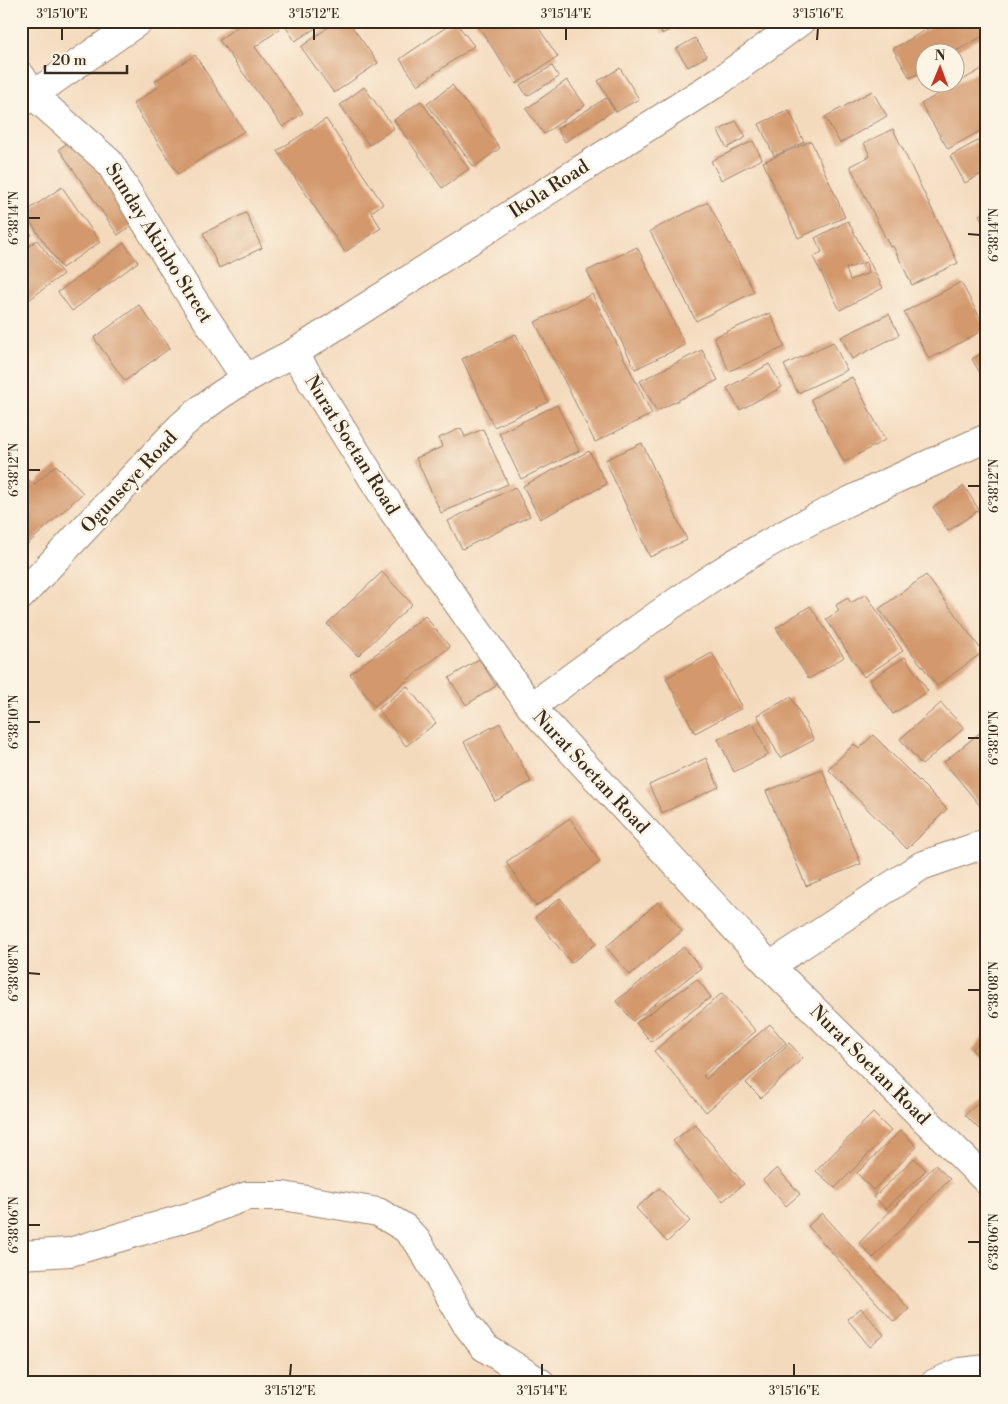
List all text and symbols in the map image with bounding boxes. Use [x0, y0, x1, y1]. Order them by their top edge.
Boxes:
text: 3°15'10"E [36, 7, 88, 22]
text: 3°15'12"E [289, 7, 339, 22]
text: 3°15'14"E [541, 7, 591, 22]
text: 3°15'16"E [793, 7, 843, 22]
scale bar [45, 42, 128, 74]
north arrow [916, 42, 966, 92]
text: N [935, 47, 946, 65]
text: 20 m [52, 51, 87, 70]
street label: Ikola Road [504, 154, 594, 224]
street label: Sunday Akinbo Street [100, 159, 218, 328]
text: 6°38'14"N [7, 191, 22, 245]
text: 6°38'14"N [987, 208, 1002, 262]
street label: Nurat Soetan Road [299, 371, 405, 519]
street label: Ogunseye Road [75, 426, 183, 538]
text: 6°38'12"N [7, 443, 22, 497]
text: 6°38'12"N [987, 459, 1002, 513]
text: 6°38'10"N [7, 695, 22, 749]
street label: Nurat Soetan Road [528, 705, 655, 839]
text: 6°38'10"N [987, 711, 1002, 765]
text: 6°38'08"N [7, 944, 22, 1002]
text: 6°38'08"N [987, 961, 1002, 1019]
street label: Nurat Soetan Road [805, 1000, 935, 1130]
text: 6°38'06"N [7, 1196, 22, 1254]
text: 6°38'06"N [987, 1213, 1002, 1271]
text: 3°15'12"E [265, 1384, 315, 1399]
text: 3°15'14"E [517, 1384, 567, 1399]
text: 3°15'16"E [769, 1384, 819, 1399]

